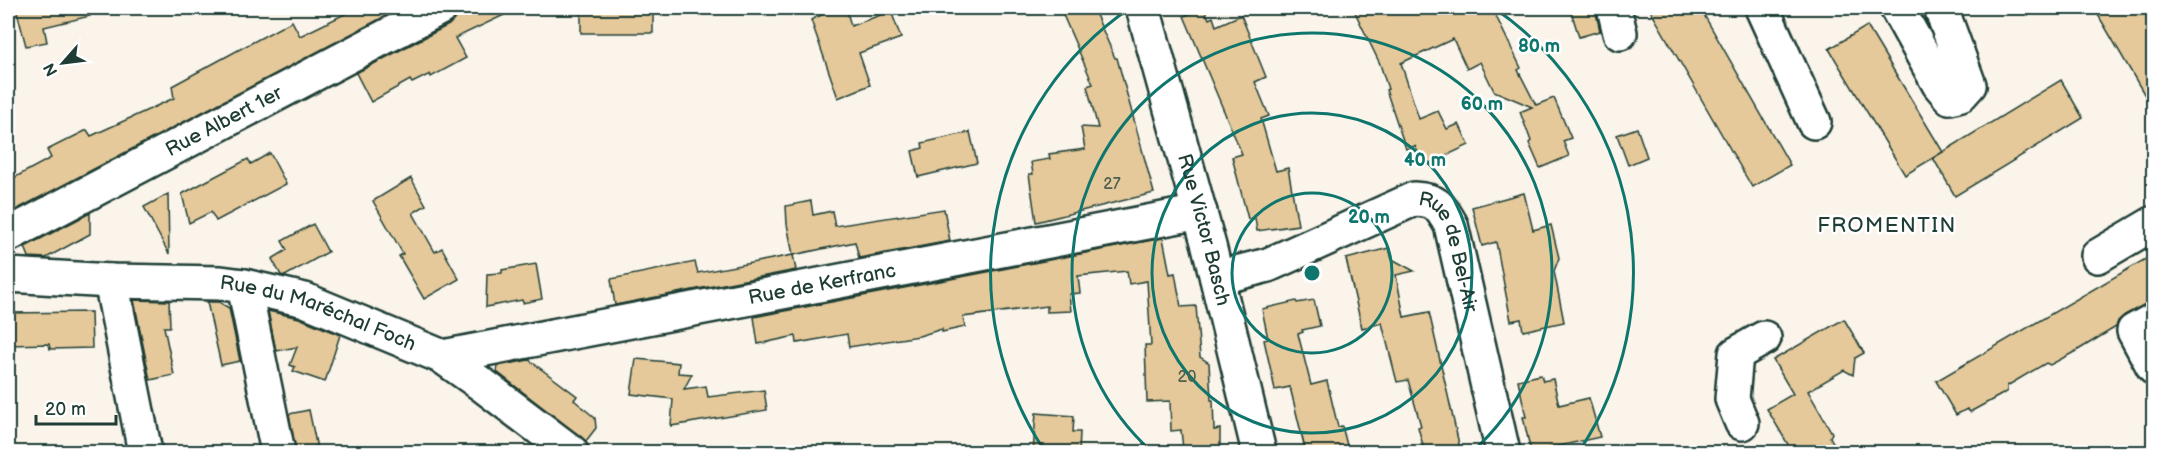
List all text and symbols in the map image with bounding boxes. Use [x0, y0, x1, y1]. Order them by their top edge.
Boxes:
north arrow [33, 33, 93, 93]
text: 80 m [1518, 36, 1560, 57]
text: N [40, 60, 62, 79]
street label: Rue Albert 1er [162, 81, 287, 162]
text: 60 m [1461, 94, 1503, 115]
text: 40 m [1404, 150, 1446, 171]
street label: Rue Victor Basch [1172, 151, 1235, 308]
house number: 27 [1103, 175, 1121, 194]
street label: Rue de Bel-Air [1416, 187, 1483, 315]
text: 20 m [1348, 207, 1390, 228]
district label: FROMENTIN [1817, 213, 1957, 238]
street label: Rue de Kerfranc [746, 259, 898, 310]
centre of rings [1302, 263, 1322, 283]
street label: Rue du Maréchal Foch [219, 271, 419, 356]
house number: 20 [1178, 368, 1196, 387]
scale bar [36, 388, 116, 426]
text: 20 m [45, 399, 86, 420]

